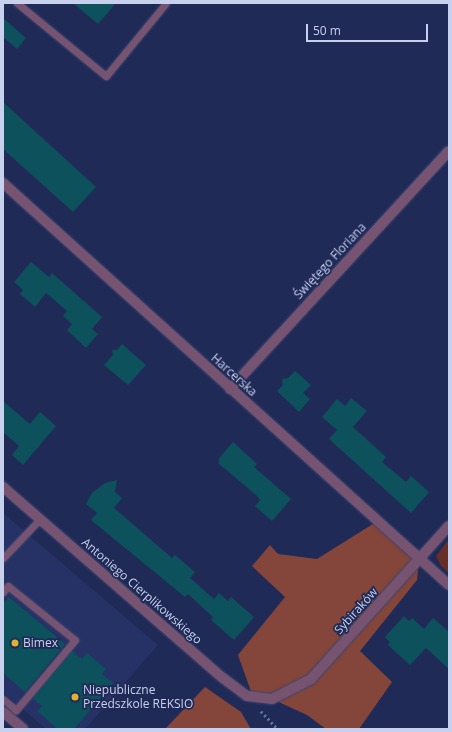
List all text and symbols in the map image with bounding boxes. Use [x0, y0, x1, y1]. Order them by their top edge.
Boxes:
scale bar [308, 16, 430, 42]
text: 50 m [313, 22, 341, 39]
street label: Świętego Floriana [291, 220, 369, 302]
street label: Harcerska [208, 351, 260, 399]
street label: Antoniego Cierplikowskiego [79, 535, 205, 647]
street label: Sybiraków [331, 585, 381, 637]
place label: Bimex [23, 636, 58, 650]
marker: Bimex [10, 638, 20, 648]
place label: Niepubliczne Przedszkole REKSIO [83, 683, 193, 711]
marker: Niepubliczne Przedszkole REKSIO [70, 692, 80, 702]

